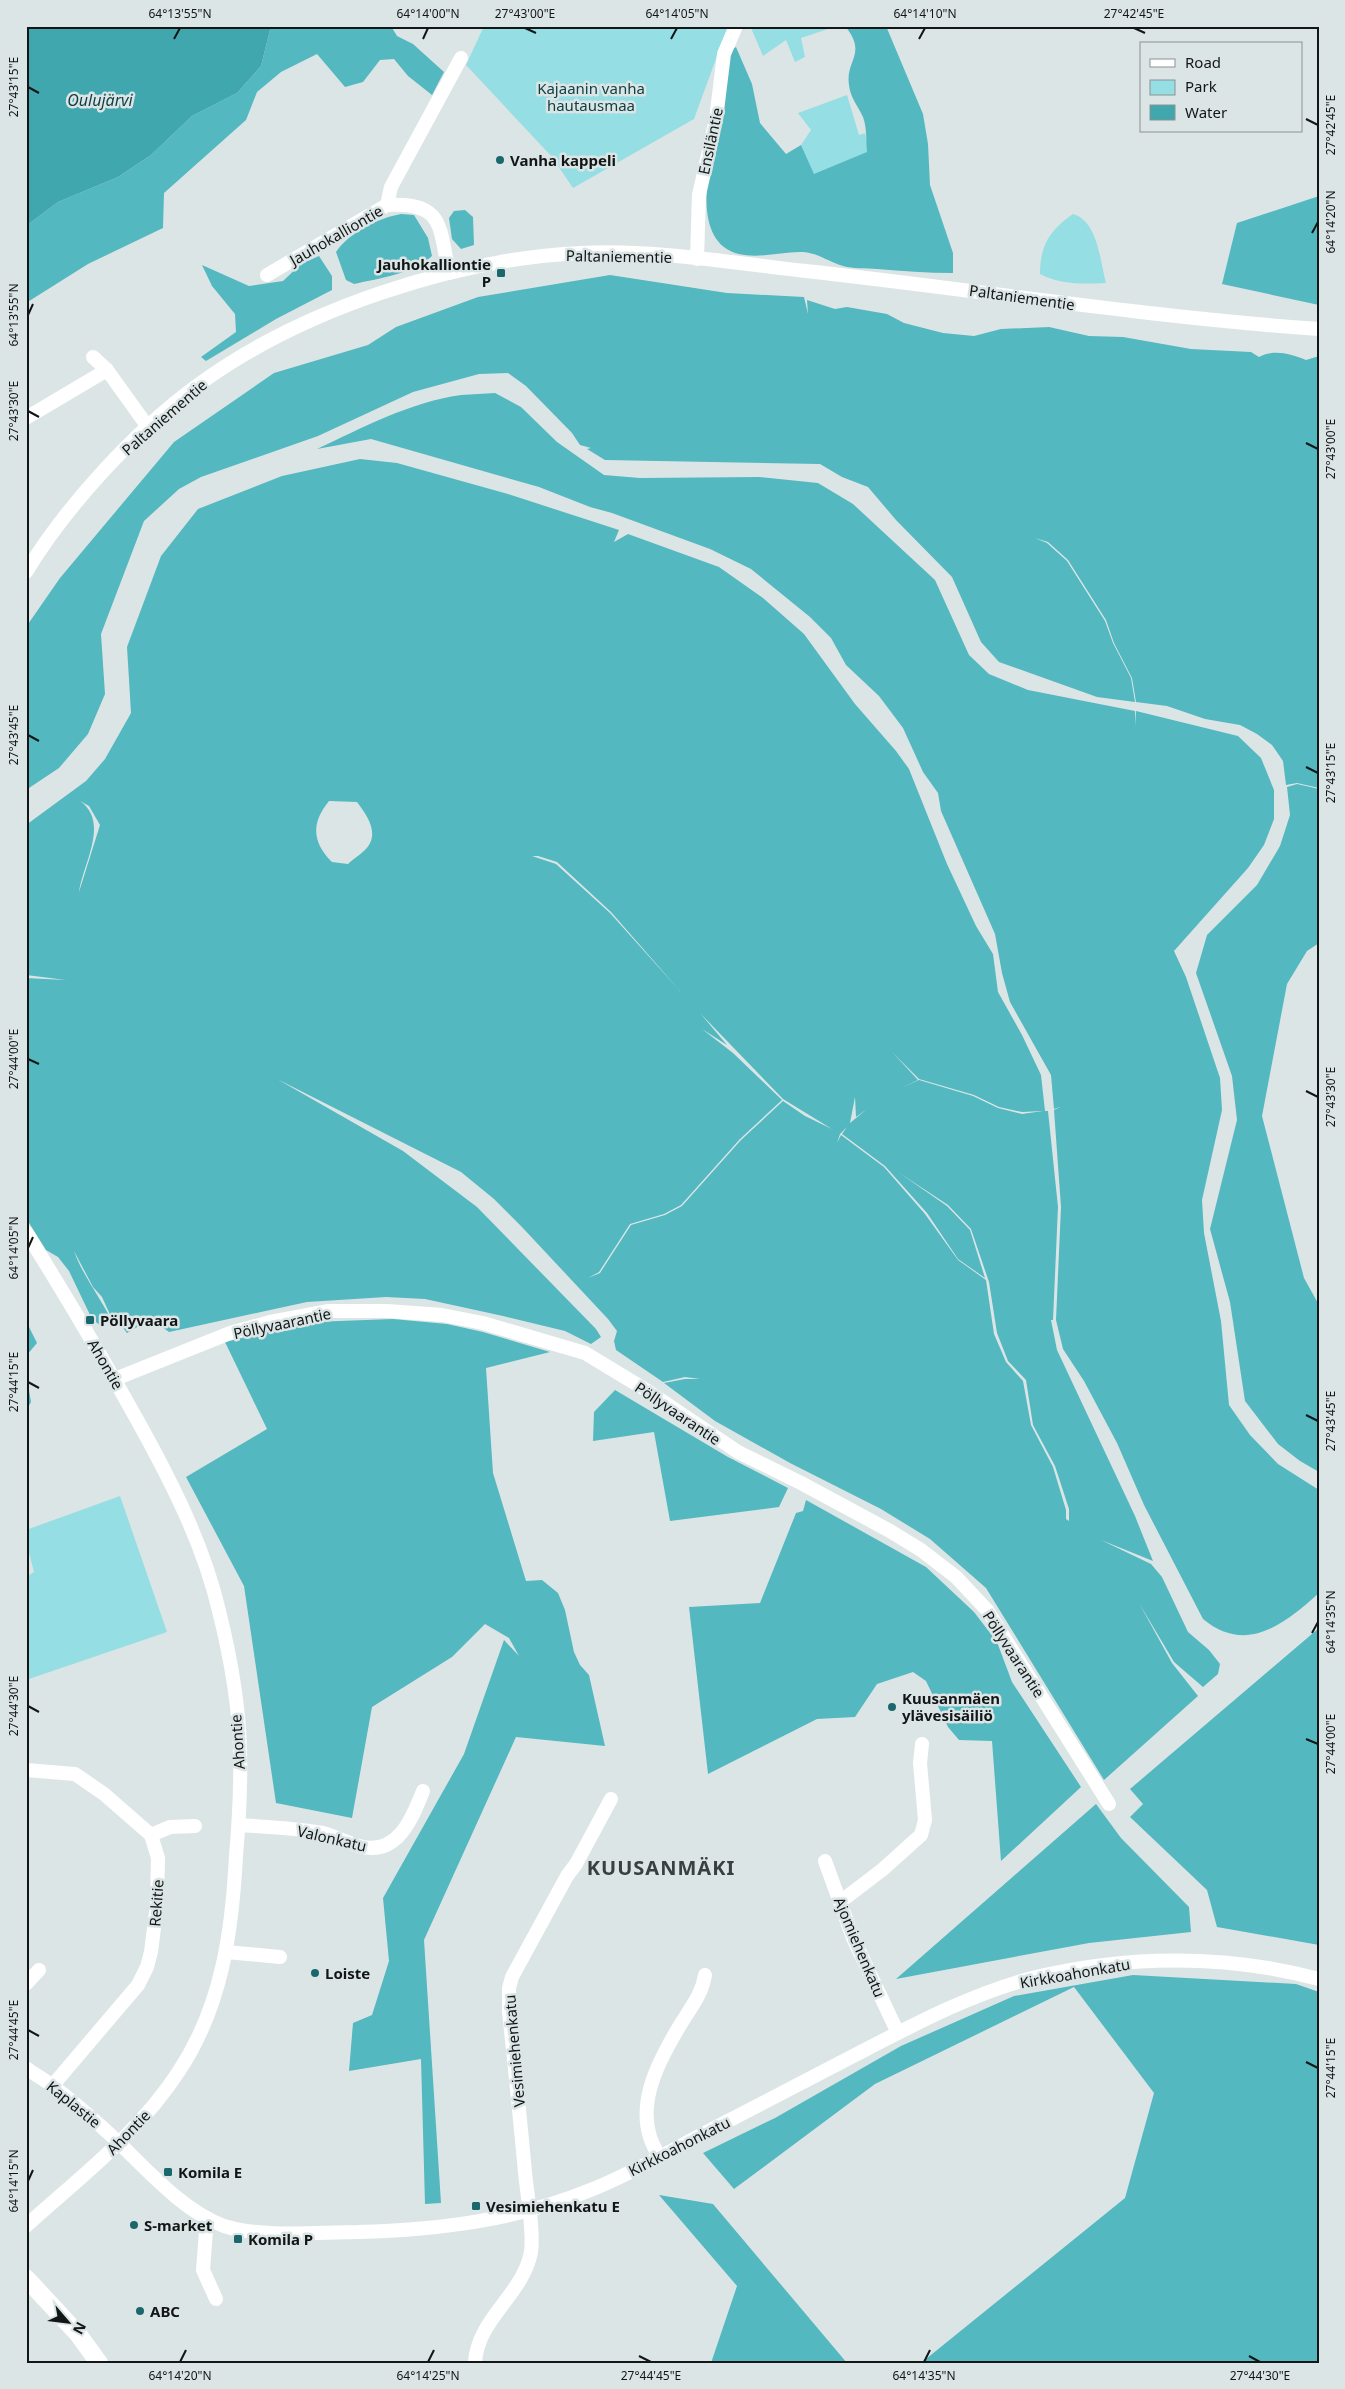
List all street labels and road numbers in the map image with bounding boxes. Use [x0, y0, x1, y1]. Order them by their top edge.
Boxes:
street label: Ensiläntie [693, 106, 727, 176]
street label: Jauhokalliontie [284, 200, 386, 271]
street label: Paltaniementie [566, 245, 672, 267]
street label: Paltaniementie [968, 280, 1076, 314]
street label: Paltaniementie [117, 375, 211, 459]
street label: Pöllyvaarantie [231, 1303, 333, 1343]
street label: Ahontie [84, 1335, 128, 1393]
street label: Pöllyvaarantie [631, 1377, 725, 1449]
street label: Pöllyvaarantie [979, 1607, 1049, 1701]
street label: Ahontie [225, 1714, 249, 1770]
street label: Valonkatu [295, 1820, 369, 1856]
street label: Rekitie [144, 1879, 168, 1927]
street label: Ajomiehenkatu [830, 1894, 890, 2000]
street label: Kirkkoahonkatu [1018, 1953, 1132, 1993]
street label: Vesimiehenkatu [499, 1994, 529, 2108]
street label: Kaplastie [43, 2076, 105, 2132]
street label: Ahontie [102, 2105, 154, 2159]
street label: Kirkkoahonkatu [625, 2112, 733, 2180]

